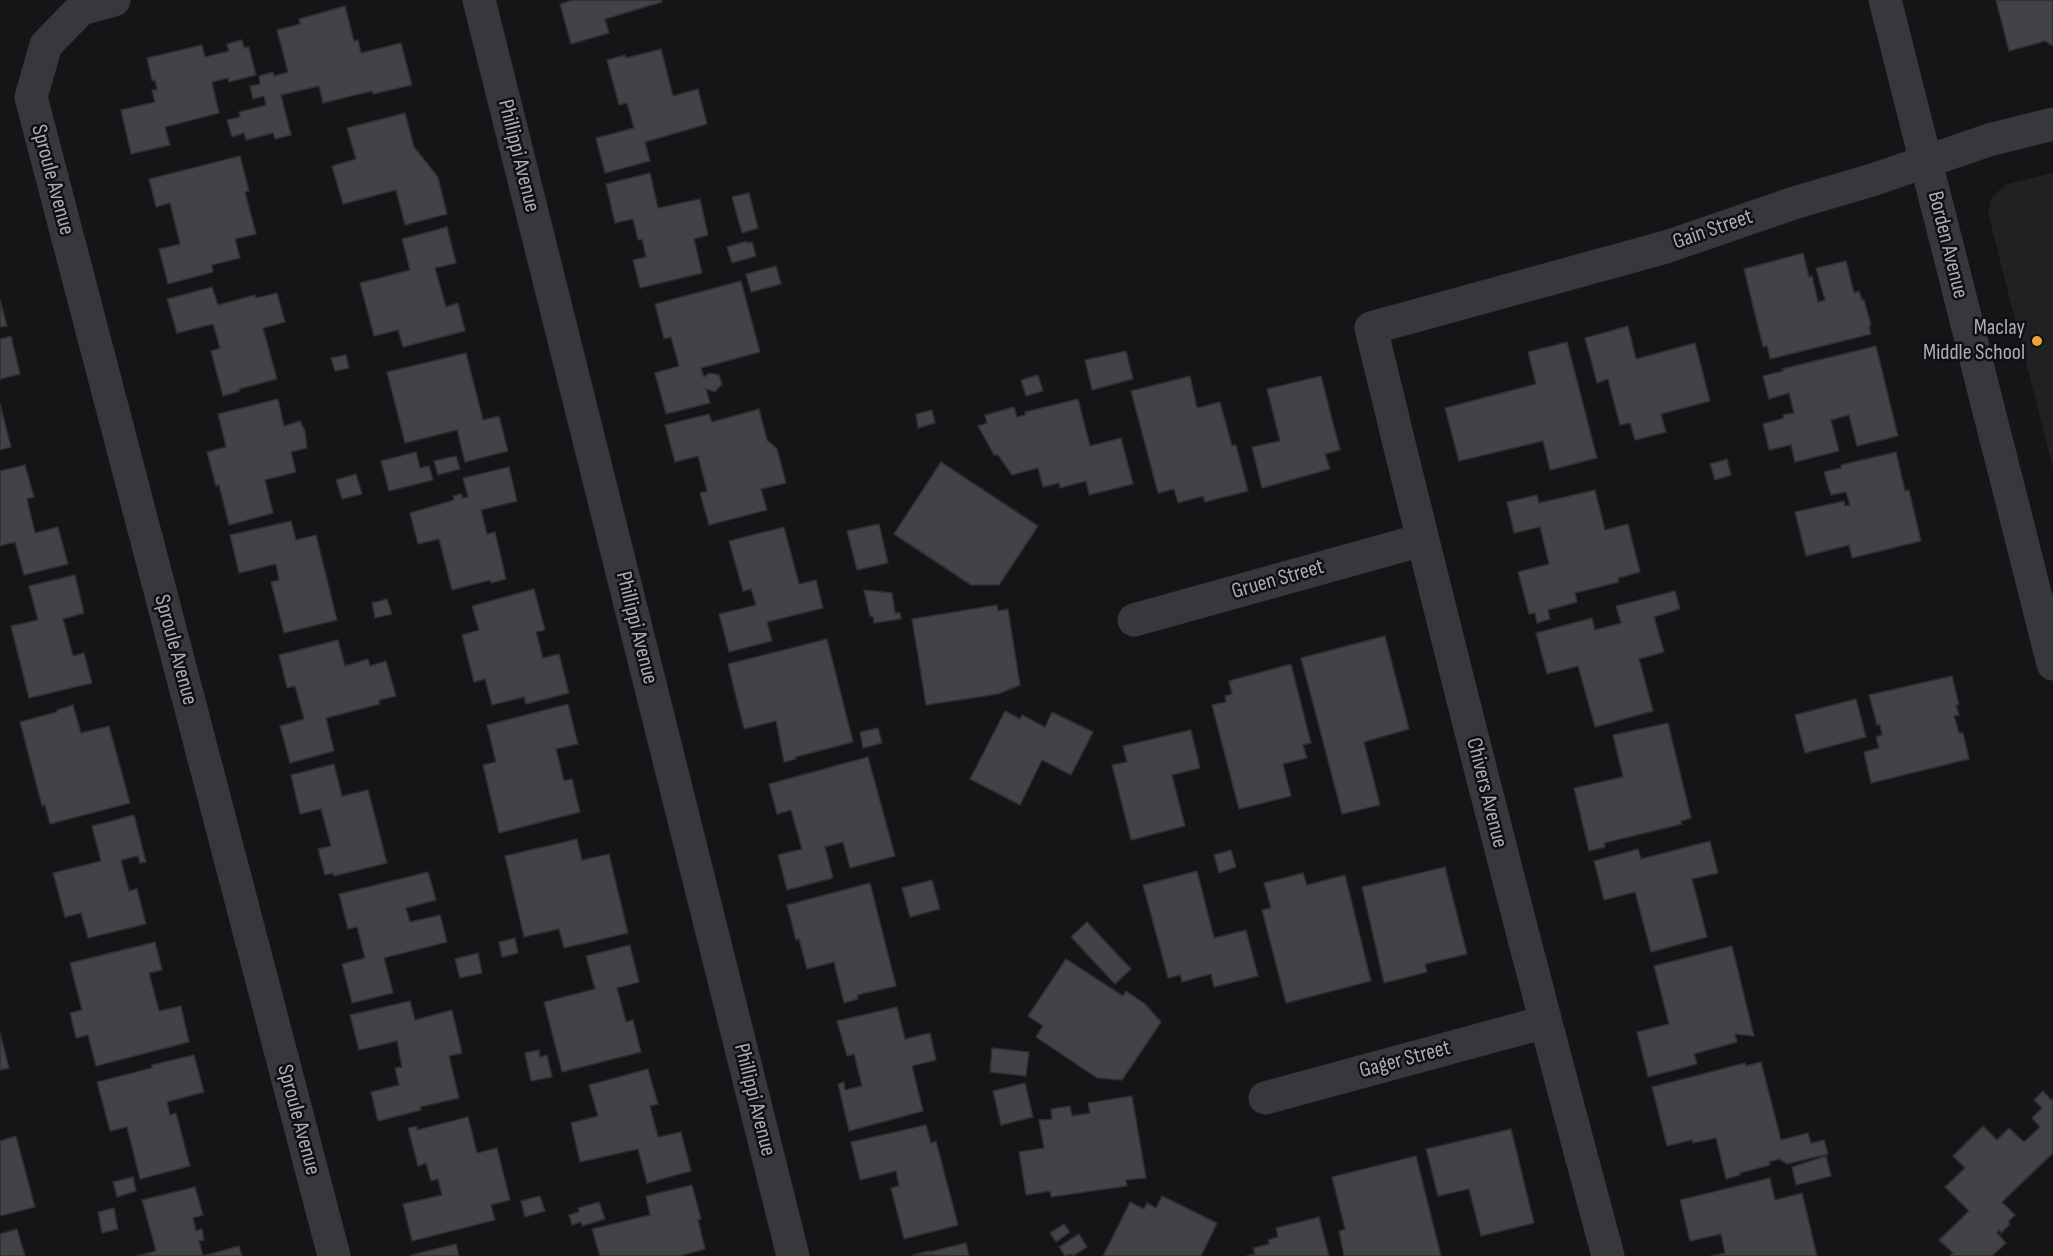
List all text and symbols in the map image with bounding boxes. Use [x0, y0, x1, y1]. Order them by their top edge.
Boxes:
street label: Phillippi Avenue [491, 97, 545, 215]
street label: Sproule Avenue [25, 122, 79, 238]
street label: Borden Avenue [1921, 189, 1973, 301]
street label: Gain Street [1670, 204, 1756, 256]
place label: Maclay Middle School [1923, 315, 2025, 366]
marker: Maclay Middle School [2030, 334, 2044, 348]
street label: Gruen Street [1229, 554, 1327, 606]
street label: Phillippi Avenue [609, 569, 663, 687]
street label: Sproule Avenue [148, 592, 202, 708]
street label: Chivers Avenue [1460, 735, 1512, 851]
street label: Gager Street [1357, 1035, 1453, 1085]
street label: Phillippi Avenue [727, 1041, 781, 1159]
street label: Sproule Avenue [271, 1062, 325, 1178]

